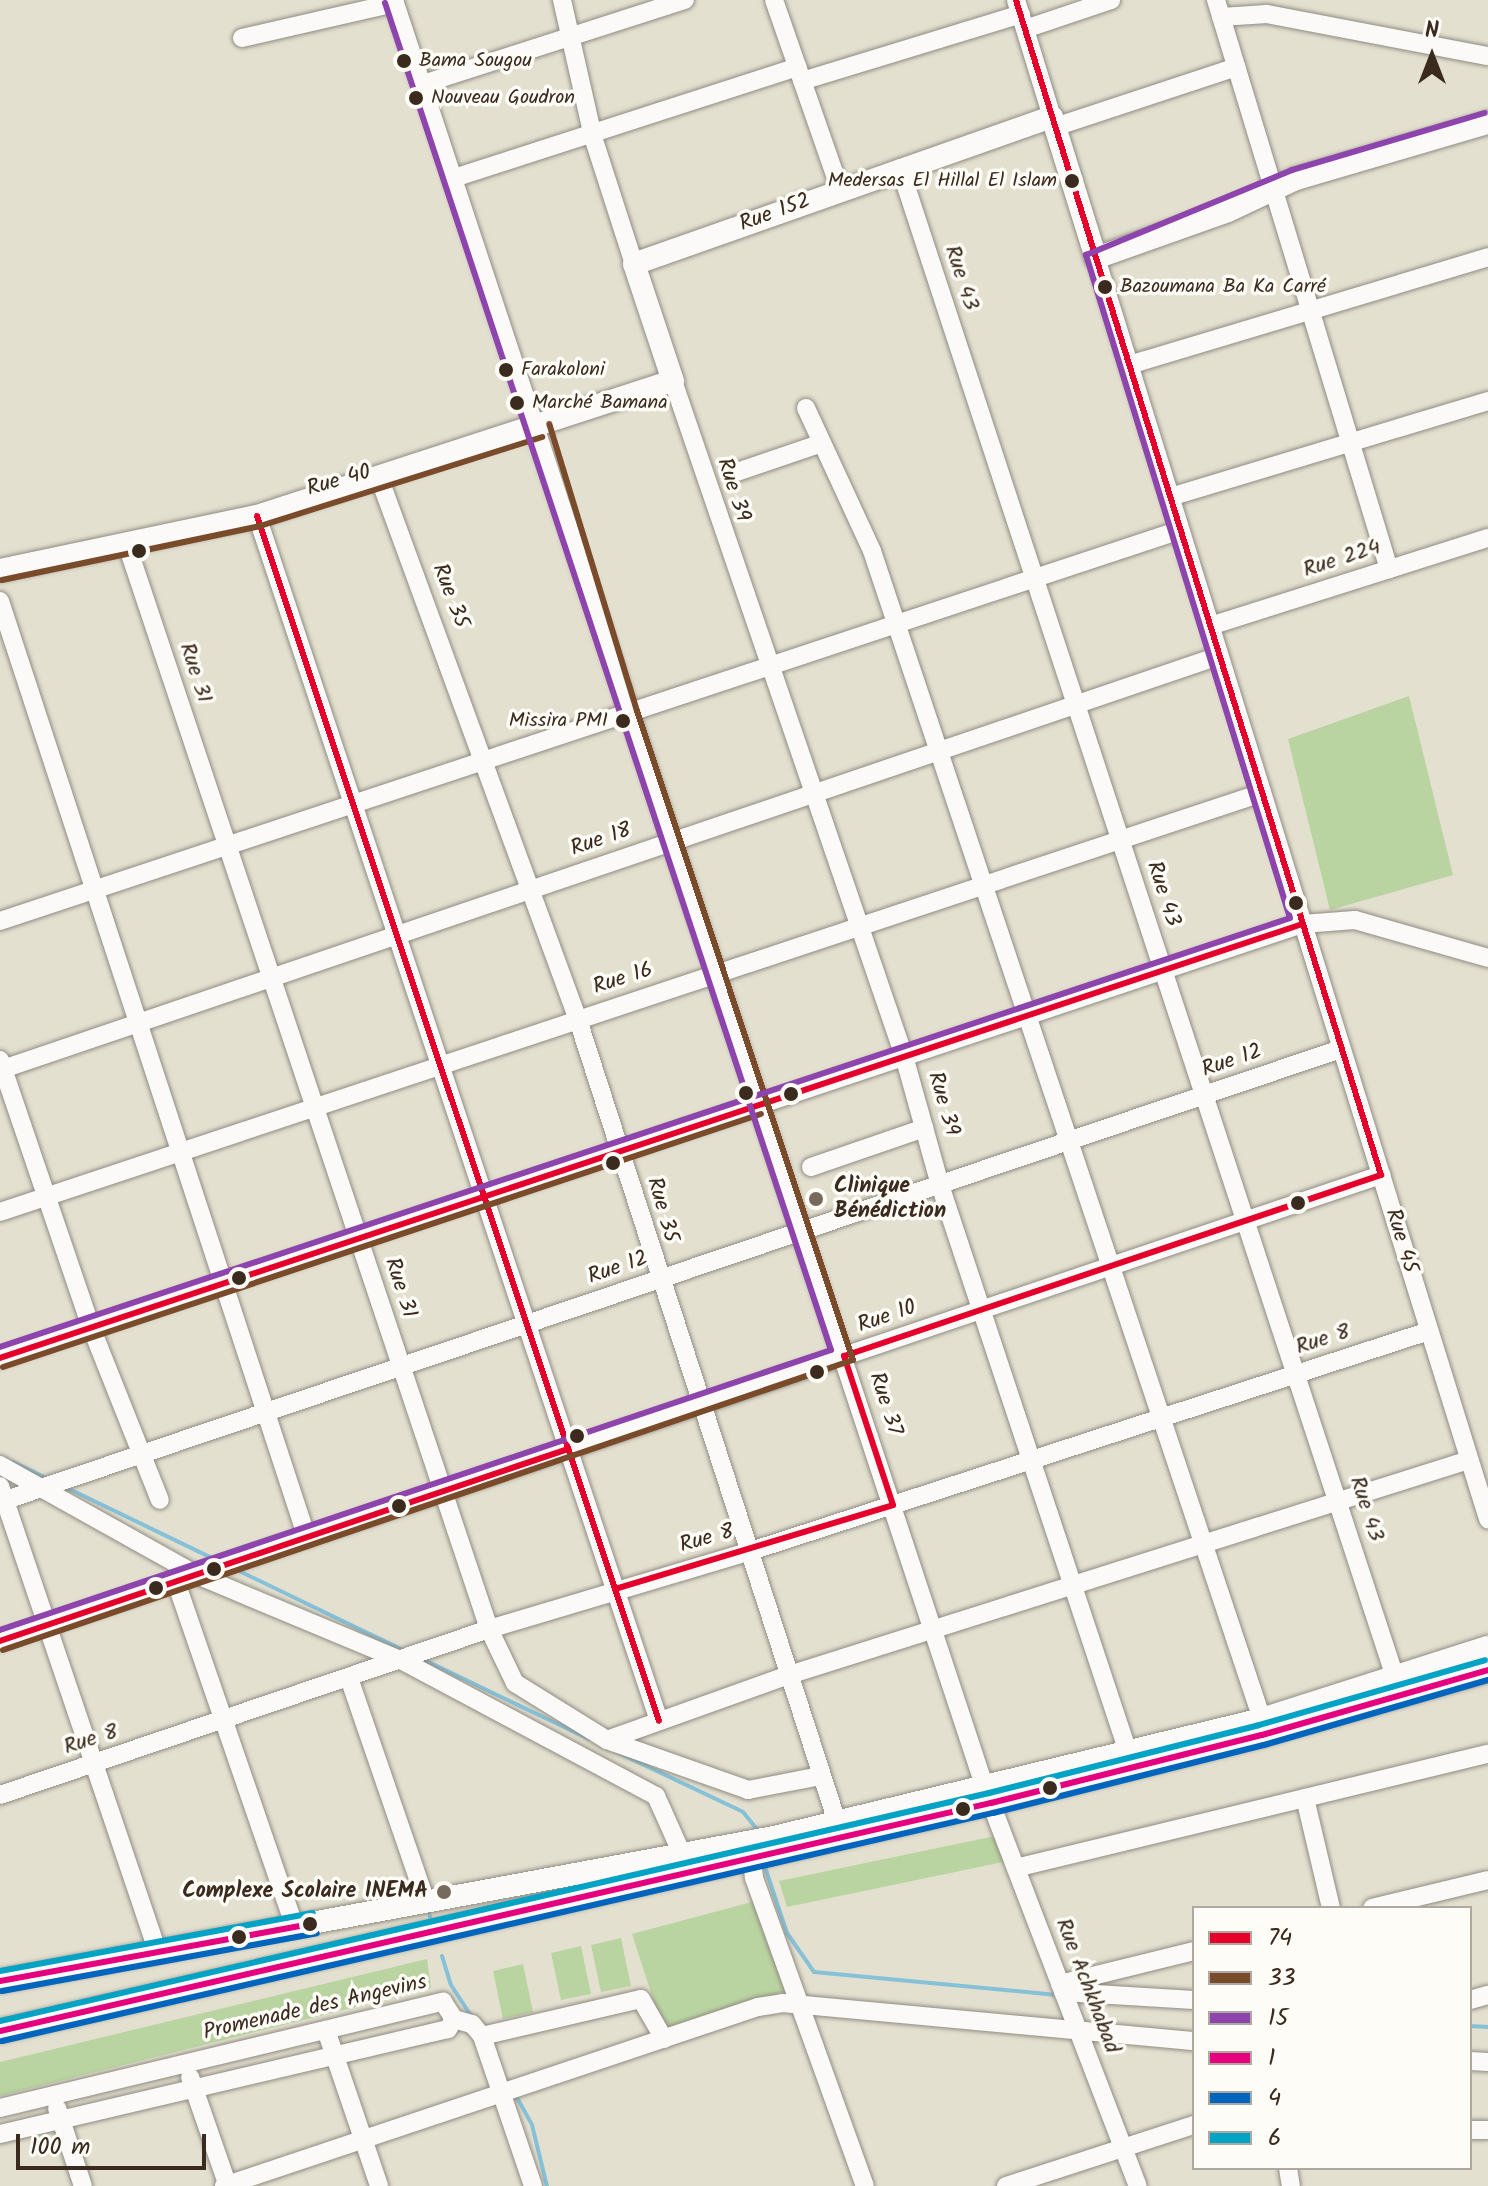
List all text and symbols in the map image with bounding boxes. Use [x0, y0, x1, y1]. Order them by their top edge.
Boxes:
text: N [1425, 14, 1439, 49]
north arrow [1392, 16, 1472, 96]
place label: Bama Sougou [419, 49, 532, 73]
marker: Bama Sougou [396, 53, 412, 69]
place label: Nouveau Goudron [431, 86, 575, 110]
marker: Nouveau Goudron [408, 90, 424, 106]
place label: Medersas El Hillal El Islam [828, 169, 1057, 193]
marker: Medersas El Hillal El Islam [1064, 173, 1080, 189]
street label: Rue 152 [736, 188, 814, 238]
street label: Rue 43 [938, 242, 984, 314]
place label: Bazoumana Ba Ka Carré [1120, 275, 1326, 299]
marker: Bazoumana Ba Ka Carré [1097, 279, 1113, 295]
place label: Farakoloni [521, 358, 605, 382]
marker: Farakoloni [498, 362, 514, 378]
place label: Marché Bamana [532, 391, 668, 415]
marker: Marché Bamana [509, 395, 525, 411]
street label: Rue 39 [710, 455, 756, 525]
street label: Rue 40 [304, 459, 374, 503]
street label: Rue 224 [1300, 534, 1384, 584]
unlabelled marker [131, 543, 147, 559]
street label: Rue 35 [426, 560, 474, 632]
street label: Rue 31 [173, 640, 217, 706]
place label: Missira PMI [509, 709, 608, 733]
marker: Missira PMI [615, 713, 631, 729]
street label: Rue 18 [567, 817, 635, 863]
street label: Rue 43 [1140, 858, 1186, 930]
unlabelled marker [1288, 895, 1304, 911]
street label: Rue 16 [590, 957, 656, 1001]
street label: Rue 12 [1198, 1038, 1266, 1084]
street label: Rue 39 [921, 1069, 965, 1139]
unlabelled marker [738, 1085, 754, 1101]
unlabelled marker [783, 1086, 799, 1102]
unlabelled marker [605, 1155, 621, 1171]
place label: Clinique Bénédiction [834, 1173, 946, 1224]
street label: Rue 35 [640, 1174, 684, 1246]
marker: Clinique Bénédiction [805, 1188, 827, 1210]
unlabelled marker [1290, 1195, 1306, 1211]
street label: Rue 45 [1379, 1206, 1423, 1276]
street label: Rue 12 [584, 1245, 652, 1291]
street label: Rue 31 [378, 1255, 422, 1321]
unlabelled marker [231, 1270, 247, 1286]
street label: Rue 10 [854, 1295, 920, 1339]
street label: Rue 8 [1293, 1319, 1353, 1361]
unlabelled marker [809, 1364, 825, 1380]
street label: Rue 37 [862, 1369, 908, 1439]
unlabelled marker [569, 1428, 585, 1444]
street label: Rue 43 [1343, 1473, 1389, 1545]
unlabelled marker [391, 1498, 407, 1514]
street label: Rue 8 [677, 1519, 737, 1559]
unlabelled marker [206, 1561, 222, 1577]
unlabelled marker [148, 1580, 164, 1596]
street label: Rue 8 [61, 1719, 121, 1761]
unlabelled marker [1042, 1780, 1058, 1796]
unlabelled marker [955, 1801, 971, 1817]
place label: Complexe Scolaire INEMA [182, 1879, 428, 1905]
marker: Complexe Scolaire INEMA [435, 1883, 453, 1901]
legend [1192, 1906, 1472, 2170]
street label: Rue Achkhabad [1049, 1915, 1125, 2057]
unlabelled marker [302, 1916, 318, 1932]
text: 74 [1268, 1919, 1292, 1958]
unlabelled marker [231, 1929, 247, 1945]
text: 33 [1268, 1959, 1295, 1998]
street label: Promenade des Angevins [201, 1969, 429, 2047]
text: 15 [1268, 1999, 1288, 2038]
text: 1 [1268, 2039, 1276, 2078]
text: 4 [1268, 2079, 1281, 2118]
scale bar [20, 2118, 210, 2168]
text: 6 [1268, 2119, 1281, 2158]
text: 100 m [30, 2128, 90, 2167]

